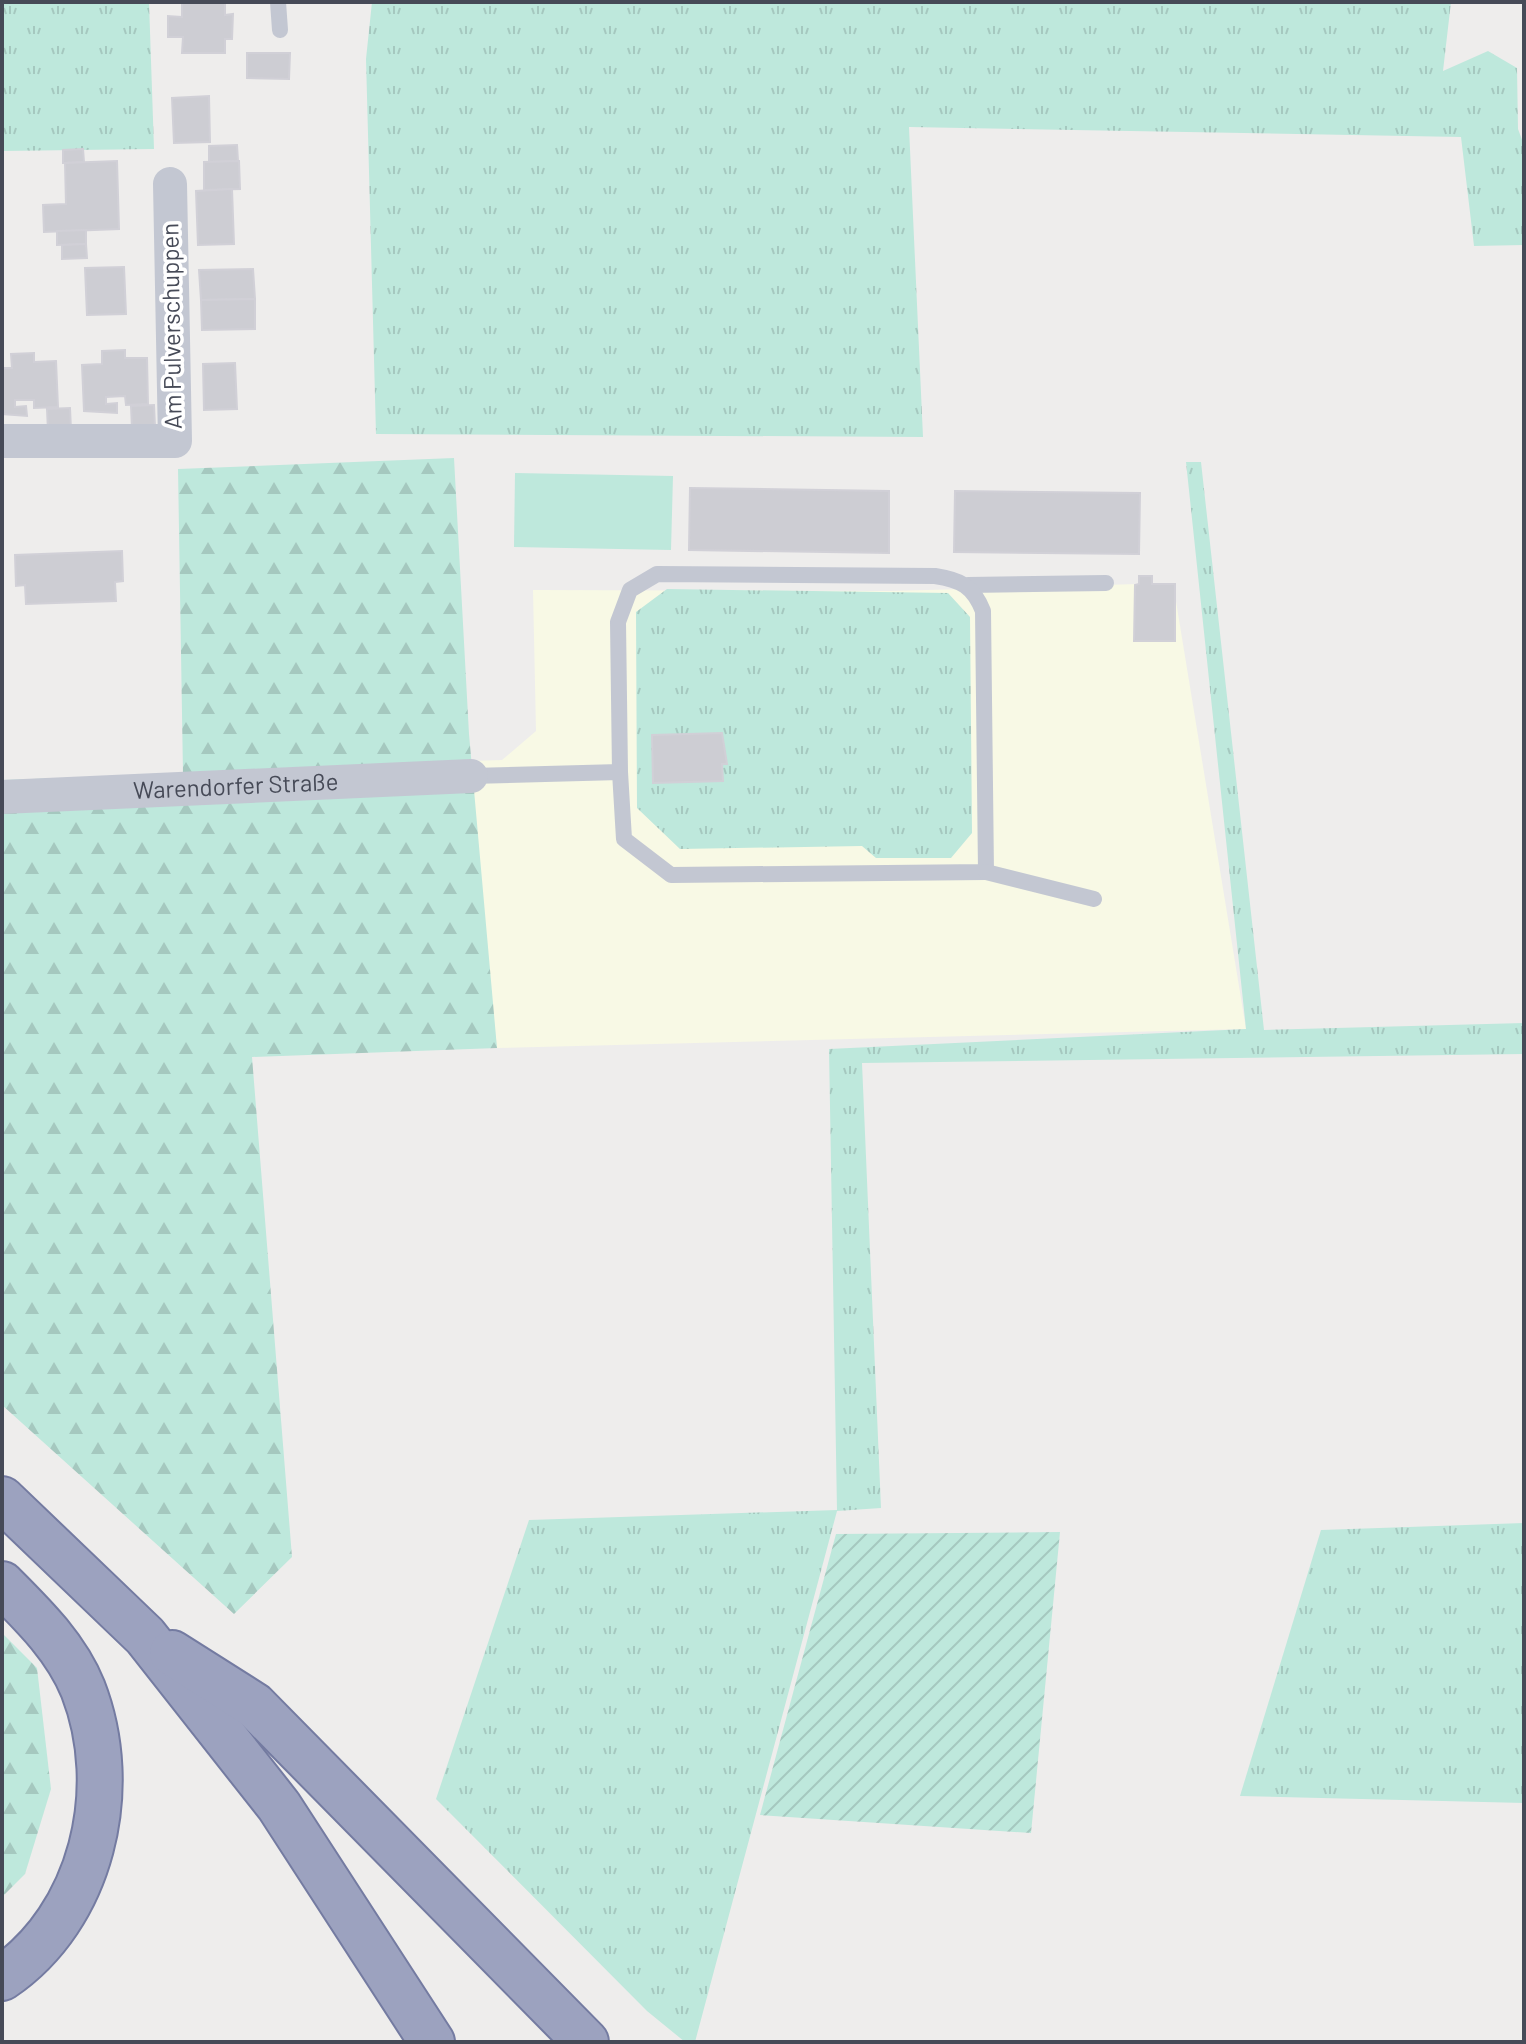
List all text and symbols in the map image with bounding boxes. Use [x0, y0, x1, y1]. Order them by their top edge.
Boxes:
street label: Am Pulverschuppen [154, 223, 187, 429]
street label: Warendorfer Straße [132, 766, 339, 804]

